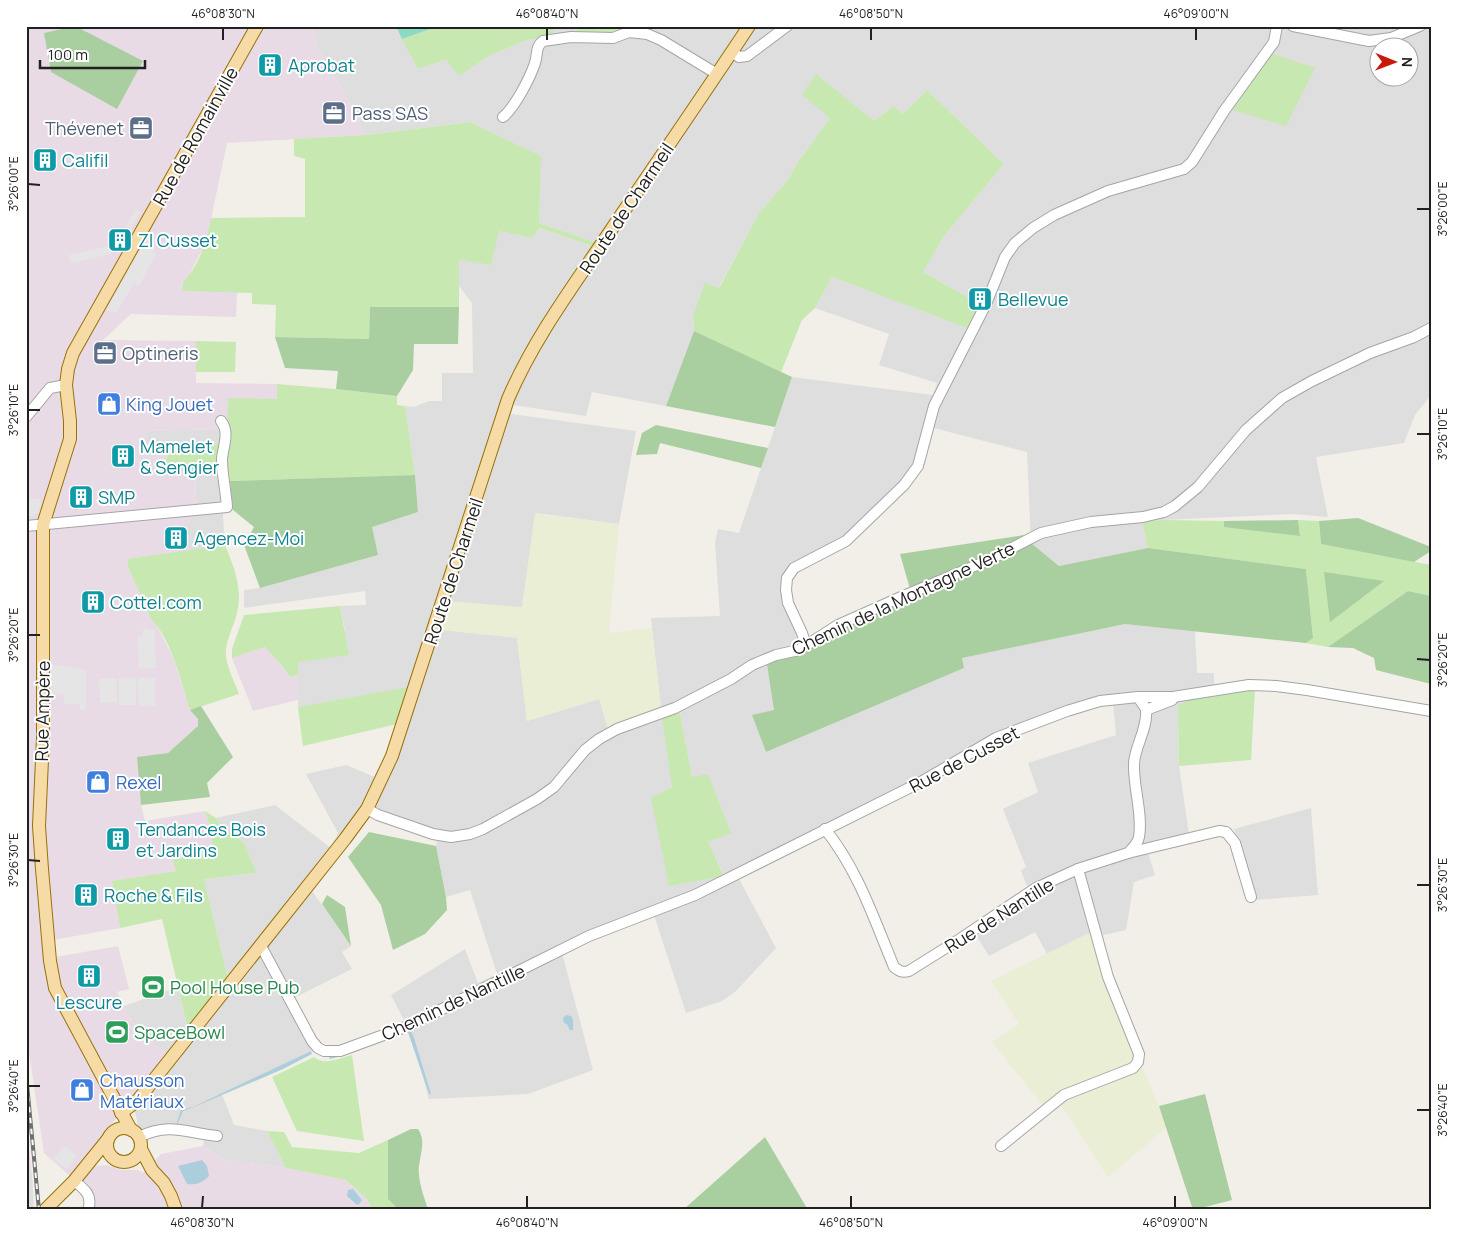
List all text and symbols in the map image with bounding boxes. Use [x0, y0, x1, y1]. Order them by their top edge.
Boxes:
text: 46°08'30"N [191, 5, 255, 22]
text: 46°08'40"N [516, 5, 578, 22]
text: 46°08'50"N [839, 5, 903, 22]
text: 46°09'00"N [1164, 5, 1228, 22]
scale bar [40, 38, 145, 70]
north arrow [1370, 38, 1420, 88]
text: 100 m [48, 44, 88, 65]
building icon: Aprobat [257, 52, 283, 78]
place label: Aprobat [288, 53, 355, 77]
text: N [1398, 57, 1417, 67]
street label: Rue de Romainville [147, 62, 243, 210]
office icon: Pass SAS [321, 100, 347, 126]
place label: Pass SAS [352, 101, 428, 125]
office icon: Thévenet [128, 115, 154, 141]
place label: Thévenet [45, 116, 124, 140]
street label: Route de Charmeil [573, 138, 679, 278]
building icon: Califil [32, 147, 58, 173]
place label: Califil [62, 148, 108, 172]
text: 3°26'00"E [5, 156, 22, 212]
text: 3°26'00"E [1434, 181, 1451, 237]
building icon: ZI Cusset [107, 227, 133, 253]
place label: ZI Cusset [138, 228, 217, 252]
building icon: Bellevue [967, 286, 993, 312]
place label: Bellevue [998, 287, 1068, 311]
office icon: Optineris [92, 340, 118, 366]
place label: Optineris [122, 341, 198, 365]
text: 3°26'10"E [5, 384, 22, 436]
shop icon: King Jouet [96, 391, 122, 417]
place label: King Jouet [126, 392, 213, 416]
text: 3°26'10"E [1434, 408, 1451, 460]
place label: Mamelet & Sengier [140, 434, 220, 479]
building icon: Mamelet & Sengier [110, 443, 136, 469]
building icon: SMP [68, 484, 94, 510]
place label: SMP [98, 485, 135, 509]
street label: Route de Charmeil [418, 495, 488, 647]
building icon: Agencez-Moi [163, 525, 189, 551]
place label: Agencez-Moi [194, 526, 304, 550]
street label: Chemin de la Montagne Verte [788, 536, 1018, 660]
building icon: Cottel.com [80, 589, 106, 615]
place label: Cottel.com [110, 590, 202, 614]
text: 3°26'20"E [5, 608, 22, 662]
text: 3°26'20"E [1434, 633, 1451, 687]
street label: Rue Ampère [29, 660, 55, 762]
street label: Rue de Cusset [905, 720, 1023, 798]
shop icon: Rexel [85, 769, 111, 795]
place label: Rexel [116, 770, 161, 794]
place label: Tendances Bois et Jardins [136, 817, 266, 862]
building icon: Tendances Bois et Jardins [105, 826, 131, 852]
text: 3°26'30"E [5, 833, 22, 887]
text: 3°26'30"E [1434, 858, 1451, 912]
street label: Rue de Nantille [940, 872, 1058, 958]
building icon: Roche & Fils [73, 882, 99, 908]
place label: Roche & Fils [104, 883, 203, 907]
street label: Chemin de Nantille [377, 958, 529, 1046]
building icon: Lescure [76, 963, 102, 989]
sports icon: Pool House Pub [140, 974, 166, 1000]
place label: Pool House Pub [170, 975, 299, 999]
place label: Lescure [56, 990, 122, 1014]
sports icon: SpaceBowl [104, 1019, 130, 1045]
place label: SpaceBowl [134, 1020, 225, 1044]
text: 3°26'40"E [5, 1059, 22, 1113]
place label: Chausson Matériaux [100, 1068, 185, 1113]
shop icon: Chausson Matériaux [69, 1077, 95, 1103]
text: 3°26'40"E [1434, 1083, 1451, 1137]
text: 46°08'30"N [170, 1214, 234, 1231]
text: 46°08'40"N [496, 1214, 558, 1231]
text: 46°08'50"N [819, 1214, 883, 1231]
text: 46°09'00"N [1143, 1214, 1207, 1231]

